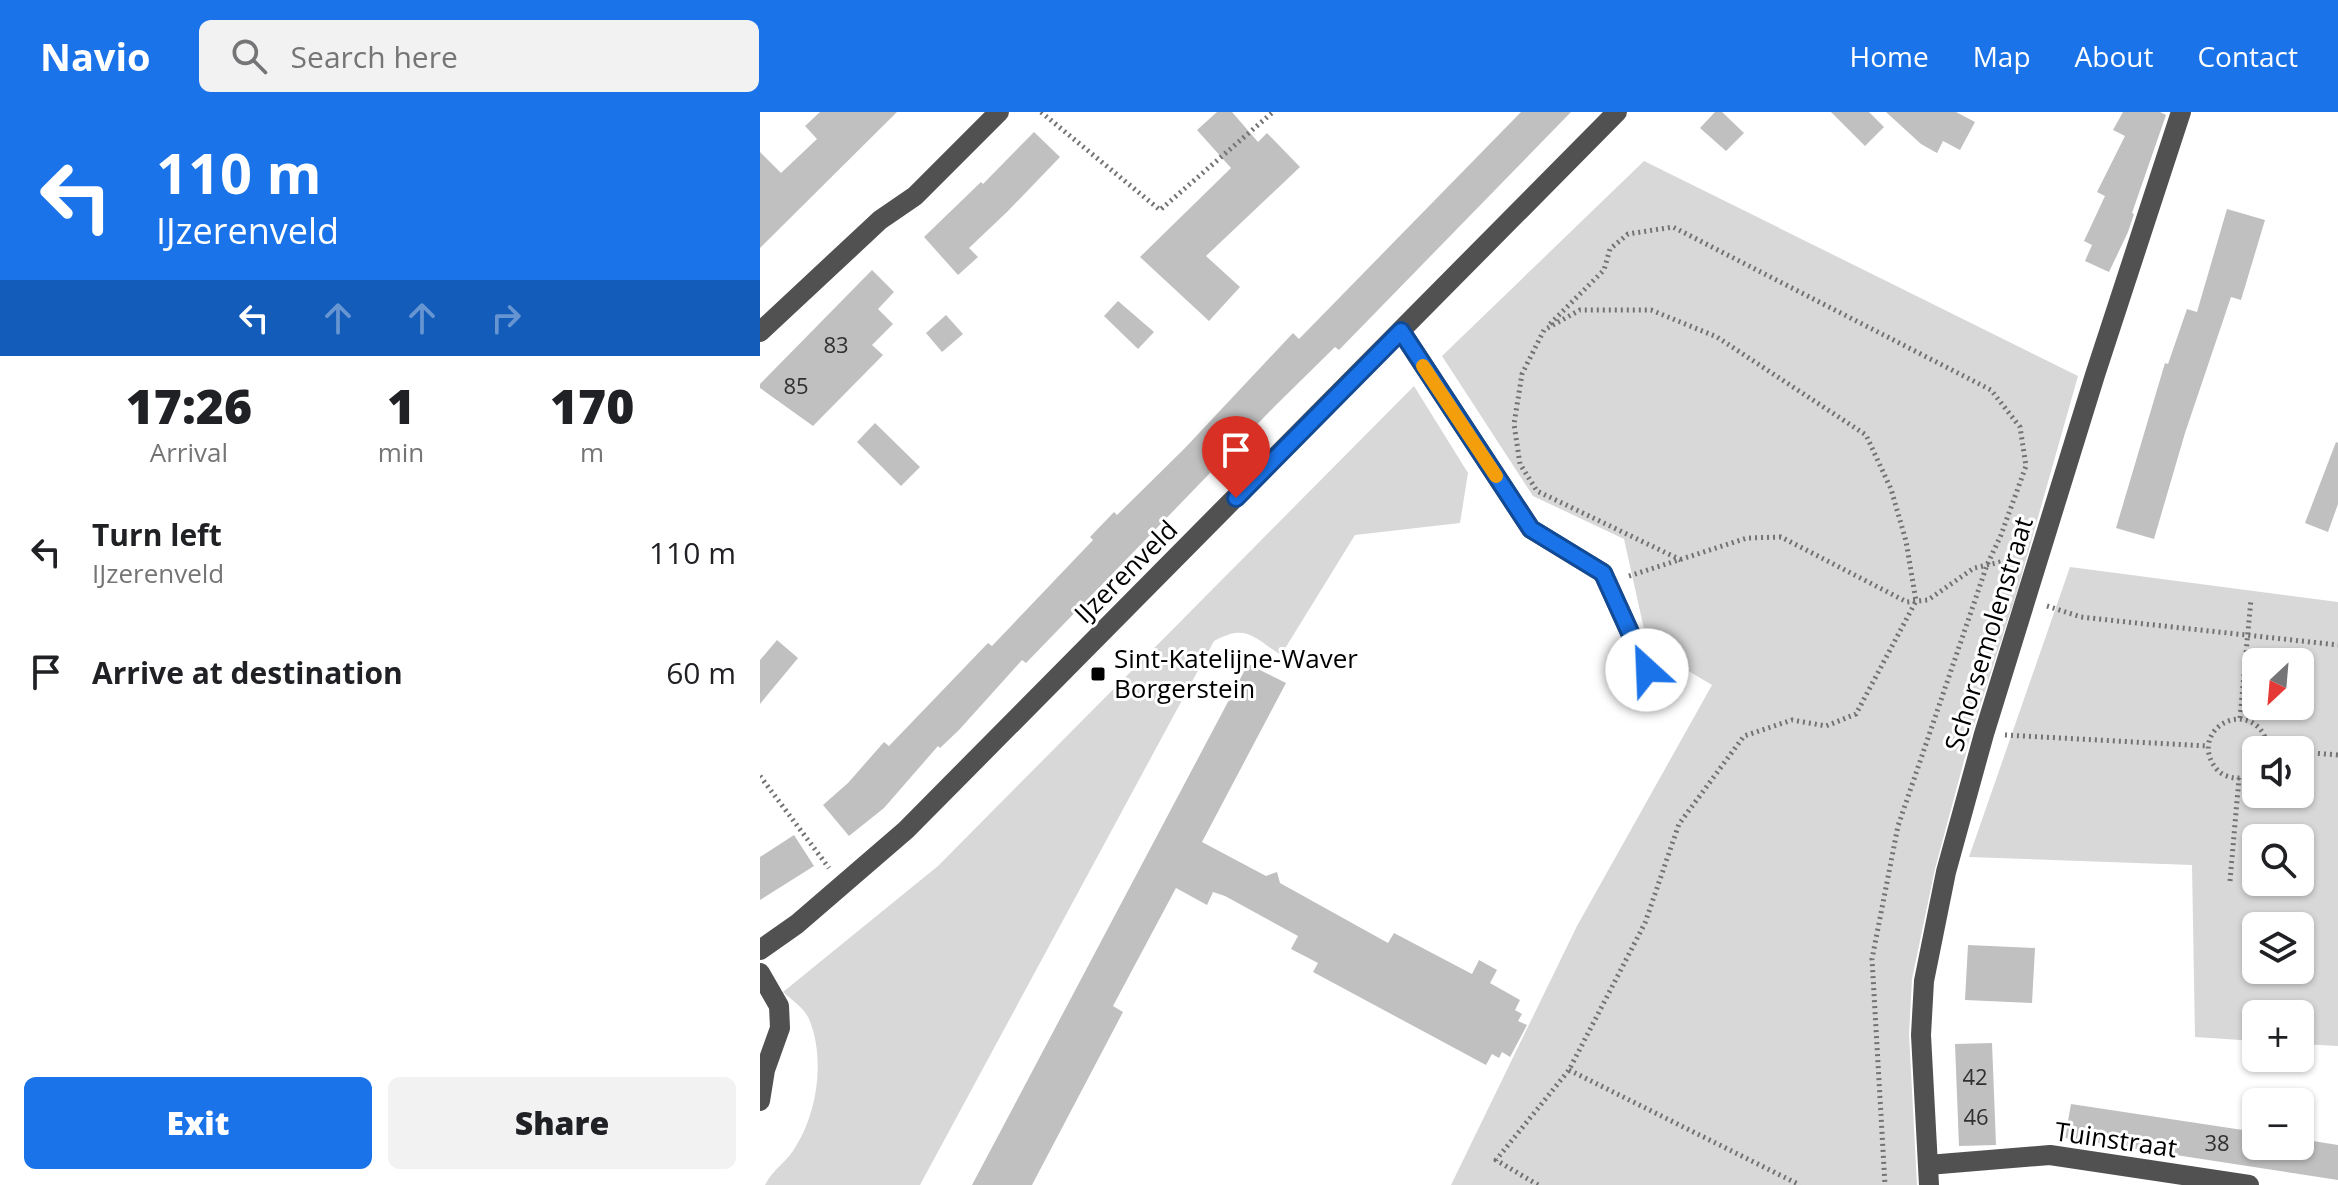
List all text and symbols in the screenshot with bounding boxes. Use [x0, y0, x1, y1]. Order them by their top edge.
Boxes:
search box [199, 20, 759, 92]
text: Navio [40, 30, 151, 82]
icon: search [227, 34, 271, 78]
text: Search here [291, 36, 458, 77]
text: Home [1850, 37, 1929, 75]
text: Map [1973, 37, 2031, 75]
text: About [2075, 37, 2153, 75]
text: Contact [2197, 37, 2298, 75]
text: 110 m [156, 134, 322, 210]
icon: left [24, 144, 128, 248]
text: IJzerenveld [156, 206, 339, 255]
icon: left [232, 296, 276, 340]
icon: ahead [316, 296, 360, 340]
icon: ahead [400, 296, 444, 340]
icon: right [484, 296, 528, 340]
house number: 83 [823, 329, 849, 359]
house number: 85 [783, 370, 809, 400]
text: 17:26 [126, 373, 252, 438]
text: 1 [387, 373, 415, 438]
text: 170 [550, 373, 634, 438]
pin [1202, 416, 1270, 498]
icon: arrive [1214, 428, 1258, 472]
text: Arrival [150, 434, 228, 470]
text: min [378, 434, 424, 470]
text: m [580, 434, 604, 470]
street label: IJzerenveld [1066, 512, 1185, 631]
street label: Schorsemolenstraat [1935, 512, 2041, 755]
text: Turn left [92, 514, 222, 555]
icon: left [24, 530, 68, 574]
text: 110 m [649, 532, 736, 573]
text: IJzerenveld [92, 555, 224, 591]
position arrow [1605, 628, 1689, 712]
place label: Sint-Katelijne-Waver Borgerstein [1114, 640, 1358, 706]
north arrow [2242, 648, 2314, 720]
map controls [2242, 648, 2314, 1160]
icon: arrive [24, 650, 68, 694]
text: Arrive at destination [92, 652, 403, 693]
text: 60 m [666, 652, 736, 693]
marker: Sint-Katelijne-Waver Borgerstein [1089, 665, 1107, 683]
button: sound [2242, 736, 2314, 808]
button: search [2242, 824, 2314, 896]
button: layers [2242, 912, 2314, 984]
button: + [2242, 1000, 2314, 1072]
house number: 42 [1962, 1061, 1988, 1091]
button: Exit [24, 1077, 372, 1169]
button: Share [388, 1077, 736, 1169]
button: − [2242, 1088, 2314, 1160]
house number: 46 [1963, 1101, 1989, 1131]
street label: Tuinstraat [2053, 1113, 2180, 1165]
house number: 38 [2204, 1127, 2230, 1157]

